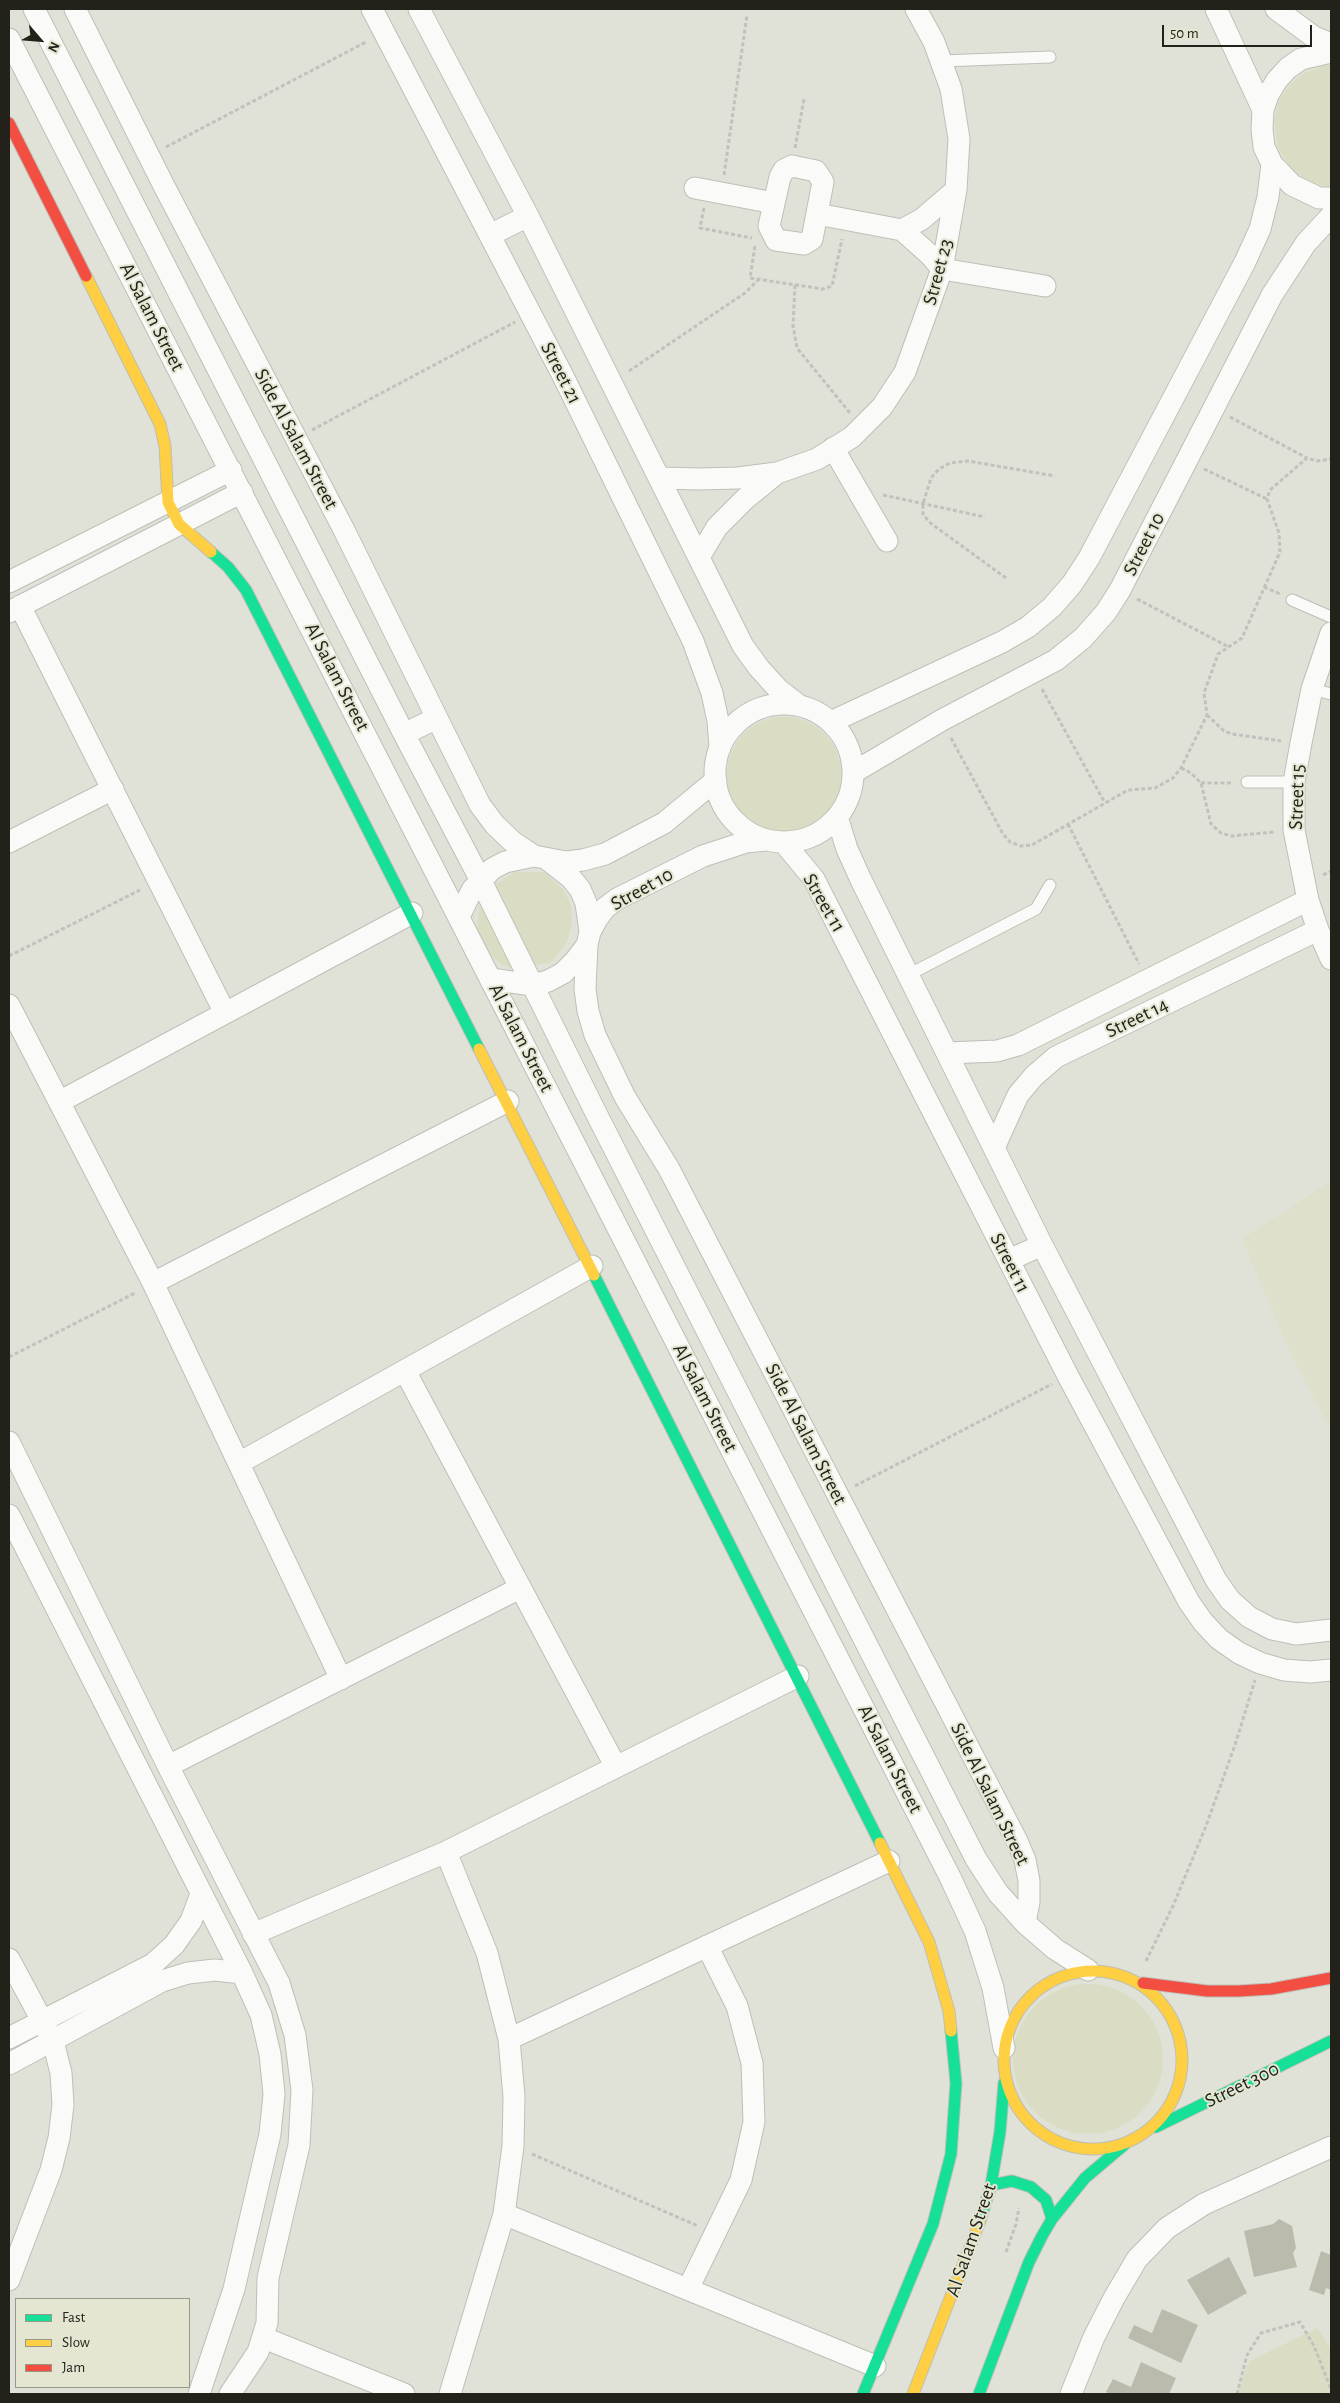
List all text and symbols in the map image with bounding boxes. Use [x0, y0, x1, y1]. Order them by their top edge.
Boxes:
north arrow [15, 15, 65, 65]
scale bar [1165, 15, 1315, 47]
text: 50 m [1170, 26, 1199, 41]
text: N [45, 39, 62, 54]
street label: Street 23 [918, 236, 958, 308]
street label: Al Salam Street [114, 259, 190, 375]
street label: Street 21 [535, 338, 587, 408]
street label: Side Al Salam Street [249, 365, 343, 513]
street label: Street 10 [1118, 508, 1170, 580]
street label: Al Salam Street [299, 619, 375, 735]
street label: Street 15 [1284, 764, 1310, 830]
street label: Street 10 [607, 862, 677, 916]
street label: Street 11 [798, 869, 850, 937]
street label: Al Salam Street [483, 980, 559, 1096]
street label: Street 14 [1102, 993, 1172, 1043]
street label: Street 11 [985, 1229, 1035, 1297]
street label: Al Salam Street [667, 1340, 743, 1456]
street label: Side Al Salam Street [760, 1359, 852, 1509]
street label: Al Salam Street [852, 1701, 928, 1817]
street label: Side Al Salam Street [945, 1719, 1035, 1869]
street label: Street 300 [1201, 2057, 1283, 2113]
street label: Al Salam Street [940, 2180, 1002, 2300]
legend [15, 2298, 190, 2388]
text: Fast [62, 2310, 85, 2325]
text: Slow [62, 2335, 90, 2350]
text: Jam [62, 2360, 85, 2375]

